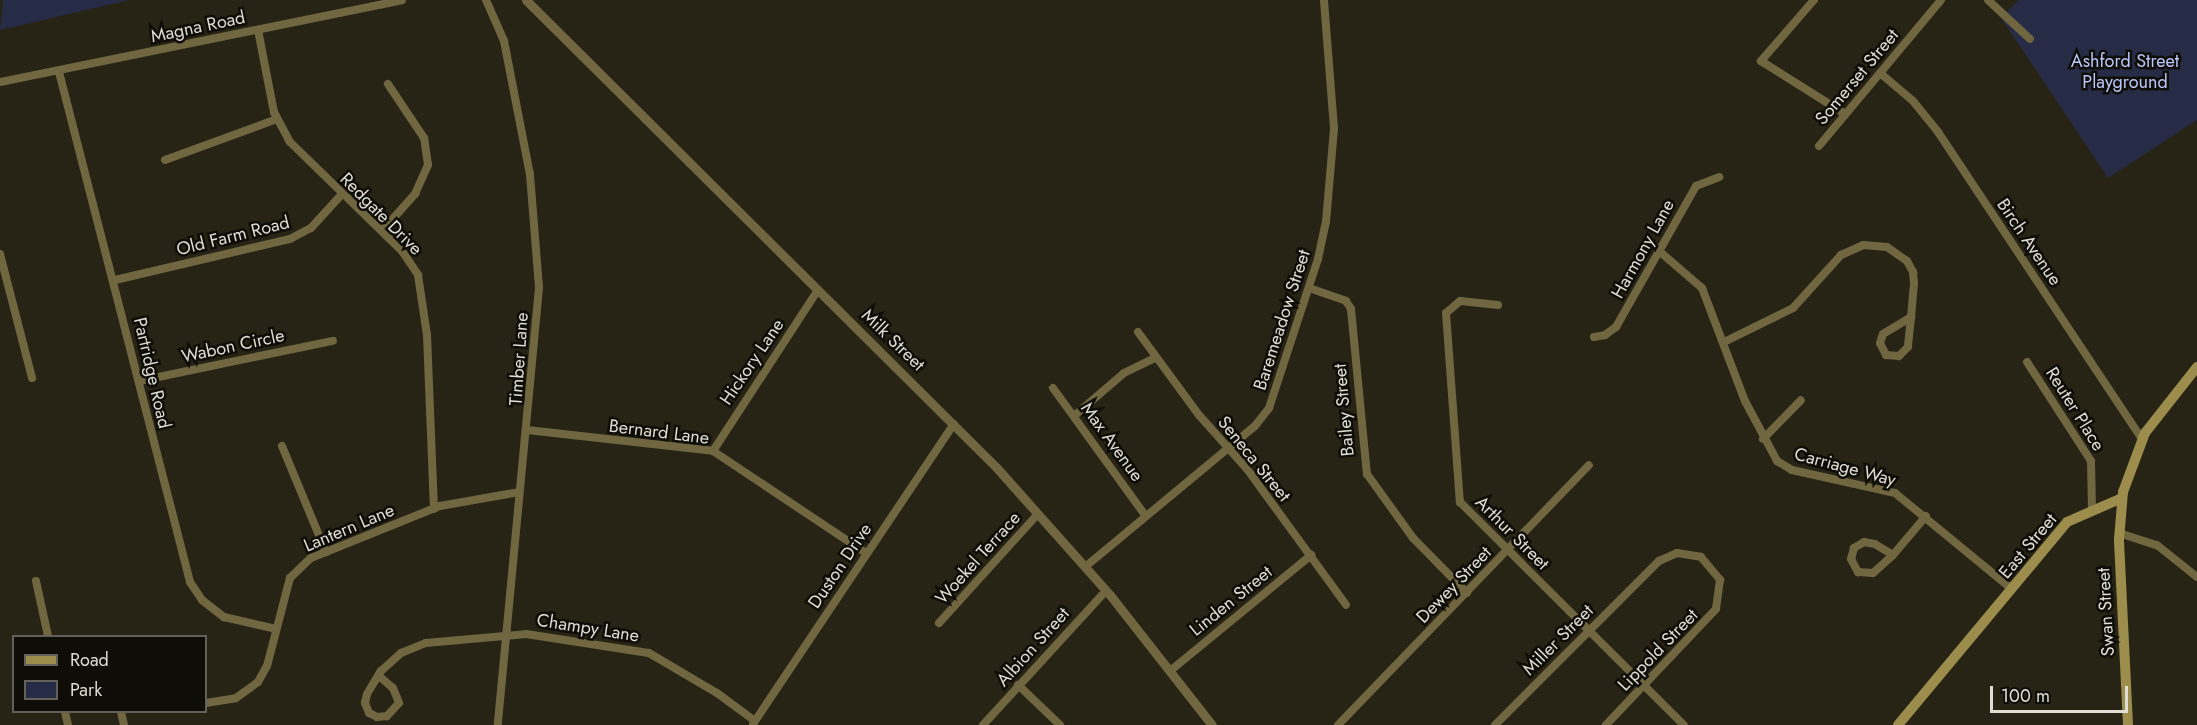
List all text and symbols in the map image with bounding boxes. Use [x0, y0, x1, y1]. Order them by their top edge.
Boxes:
street label: Magna Road [149, 6, 247, 48]
street label: Somerset Street [1811, 25, 1903, 129]
park label: Ashford Street Playground [2071, 51, 2179, 94]
street label: Redgate Drive [335, 168, 427, 260]
street label: Birch Avenue [1992, 194, 2066, 290]
street label: Harmony Lane [1607, 196, 1679, 302]
street label: Old Farm Road [174, 212, 292, 260]
street label: Baremeadow Street [1249, 247, 1315, 393]
street label: Milk Street [857, 305, 929, 375]
street label: Timber Lane [505, 312, 533, 406]
street label: Partridge Road [129, 315, 175, 431]
street label: Hickory Lane [715, 315, 789, 409]
street label: Wabon Circle [180, 325, 286, 367]
street label: Bailey Street [1329, 363, 1359, 457]
street label: Reuter Place [2041, 363, 2109, 455]
street label: Max Avenue [1076, 398, 1148, 486]
street label: Seneca Street [1213, 412, 1295, 506]
street label: Bernard Lane [608, 415, 710, 449]
street label: Carriage Way [1792, 443, 1898, 491]
street label: Arthur Street [1470, 491, 1554, 575]
street label: Lantern Lane [300, 499, 398, 557]
street label: Woekel Terrace [931, 507, 1025, 609]
street label: East Street [1995, 509, 2061, 583]
street label: Duston Drive [804, 519, 876, 613]
street label: Dewey Street [1412, 542, 1496, 628]
street label: Linden Street [1186, 561, 1276, 641]
street label: Swan Street [2093, 567, 2119, 657]
street label: Miller Street [1518, 600, 1598, 680]
street label: Albion Street [992, 603, 1074, 691]
street label: Lippold Street [1613, 604, 1703, 696]
street label: Champy Lane [535, 609, 641, 647]
legend [12, 635, 207, 713]
text: Road [70, 647, 109, 673]
scale bar [1993, 674, 2131, 712]
text: Park [70, 677, 102, 703]
text: 100 m [2001, 683, 2050, 709]

